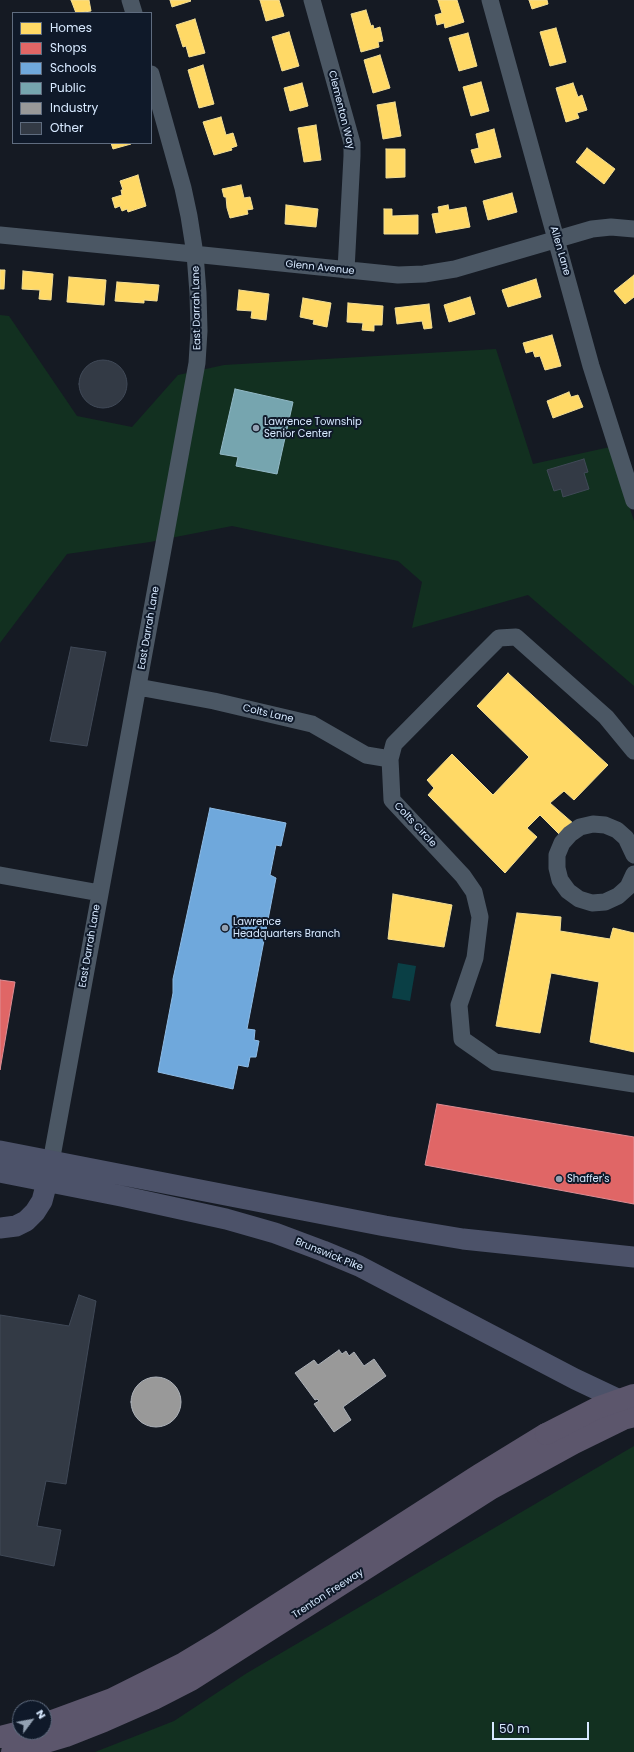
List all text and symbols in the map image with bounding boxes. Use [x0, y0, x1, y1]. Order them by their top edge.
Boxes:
legend [12, 12, 152, 144]
text: Homes [50, 19, 92, 36]
text: Shops [50, 39, 87, 56]
text: Schools [50, 59, 97, 76]
street label: Clementon Way [325, 69, 357, 151]
text: Public [50, 79, 86, 96]
text: Industry [50, 99, 98, 116]
text: Other [50, 119, 83, 136]
street label: Allen Lane [547, 225, 573, 277]
street label: Glenn Avenue [285, 258, 355, 278]
street label: East Darrah Lane [190, 266, 204, 350]
place label: Lawrence Township Senior Center [264, 416, 362, 440]
marker: Lawrence Township Senior Center [251, 423, 261, 433]
street label: East Darrah Lane [136, 585, 162, 671]
street label: Colts Lane [241, 702, 295, 726]
street label: Colts Circle [391, 800, 439, 850]
street label: East Darrah Lane [77, 903, 103, 989]
place label: Lawrence Headquarters Branch [233, 916, 340, 940]
marker: Lawrence Headquarters Branch [220, 923, 230, 933]
place label: Shaffer's [567, 1173, 609, 1185]
marker: Shaffer's [554, 1174, 564, 1184]
street label: Brunswick Pike [293, 1236, 365, 1274]
street label: Trenton Freeway [290, 1566, 366, 1622]
north arrow [12, 1700, 52, 1740]
text: N [32, 1706, 50, 1722]
scale bar [494, 1714, 591, 1740]
text: 50 m [499, 1720, 530, 1737]

